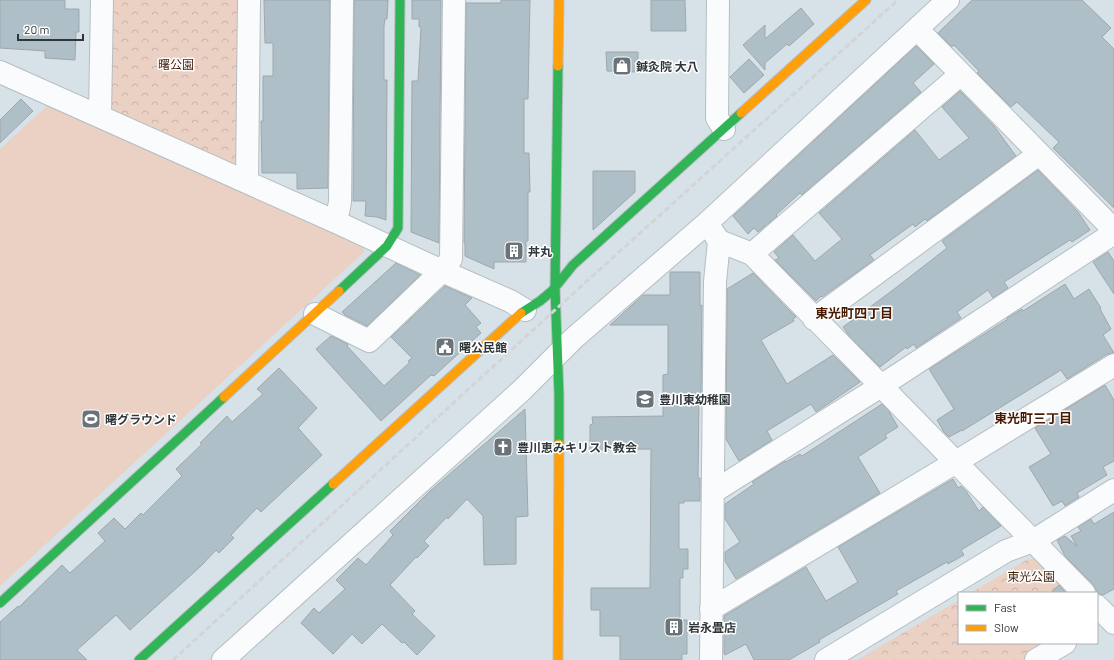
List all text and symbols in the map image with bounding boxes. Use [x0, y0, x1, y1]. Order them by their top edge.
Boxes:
scale bar [18, 16, 83, 42]
text: 20 m [24, 22, 50, 36]
shop icon: 鍼灸院 大八 [611, 55, 633, 77]
park label: 曙公園 [158, 57, 194, 71]
place label: 鍼灸院 大八 [636, 59, 698, 73]
building icon: 丼丸 [503, 240, 525, 262]
place label: 丼丸 [528, 244, 552, 258]
district label: 東光町四丁目 [815, 305, 893, 321]
public building icon: 曙公民館 [434, 336, 456, 358]
place label: 曙公民館 [459, 340, 507, 354]
school or university icon: 豊川東幼稚園 [634, 388, 656, 410]
place label: 豊川東幼稚園 [659, 392, 731, 406]
sports icon: 曙グラウンド [80, 408, 102, 430]
district label: 東光町三丁目 [994, 410, 1072, 426]
place label: 曙グラウンド [105, 412, 177, 426]
church icon: 豊川恵みキリスト教会 [492, 436, 514, 458]
place label: 豊川恵みキリスト教会 [517, 440, 637, 454]
park label: 東光公園 [1007, 569, 1055, 583]
legend [958, 592, 1098, 644]
text: Fast [994, 600, 1017, 614]
building icon: 岩永畳店 [663, 616, 685, 638]
place label: 岩永畳店 [688, 620, 736, 634]
text: Slow [994, 620, 1019, 634]

